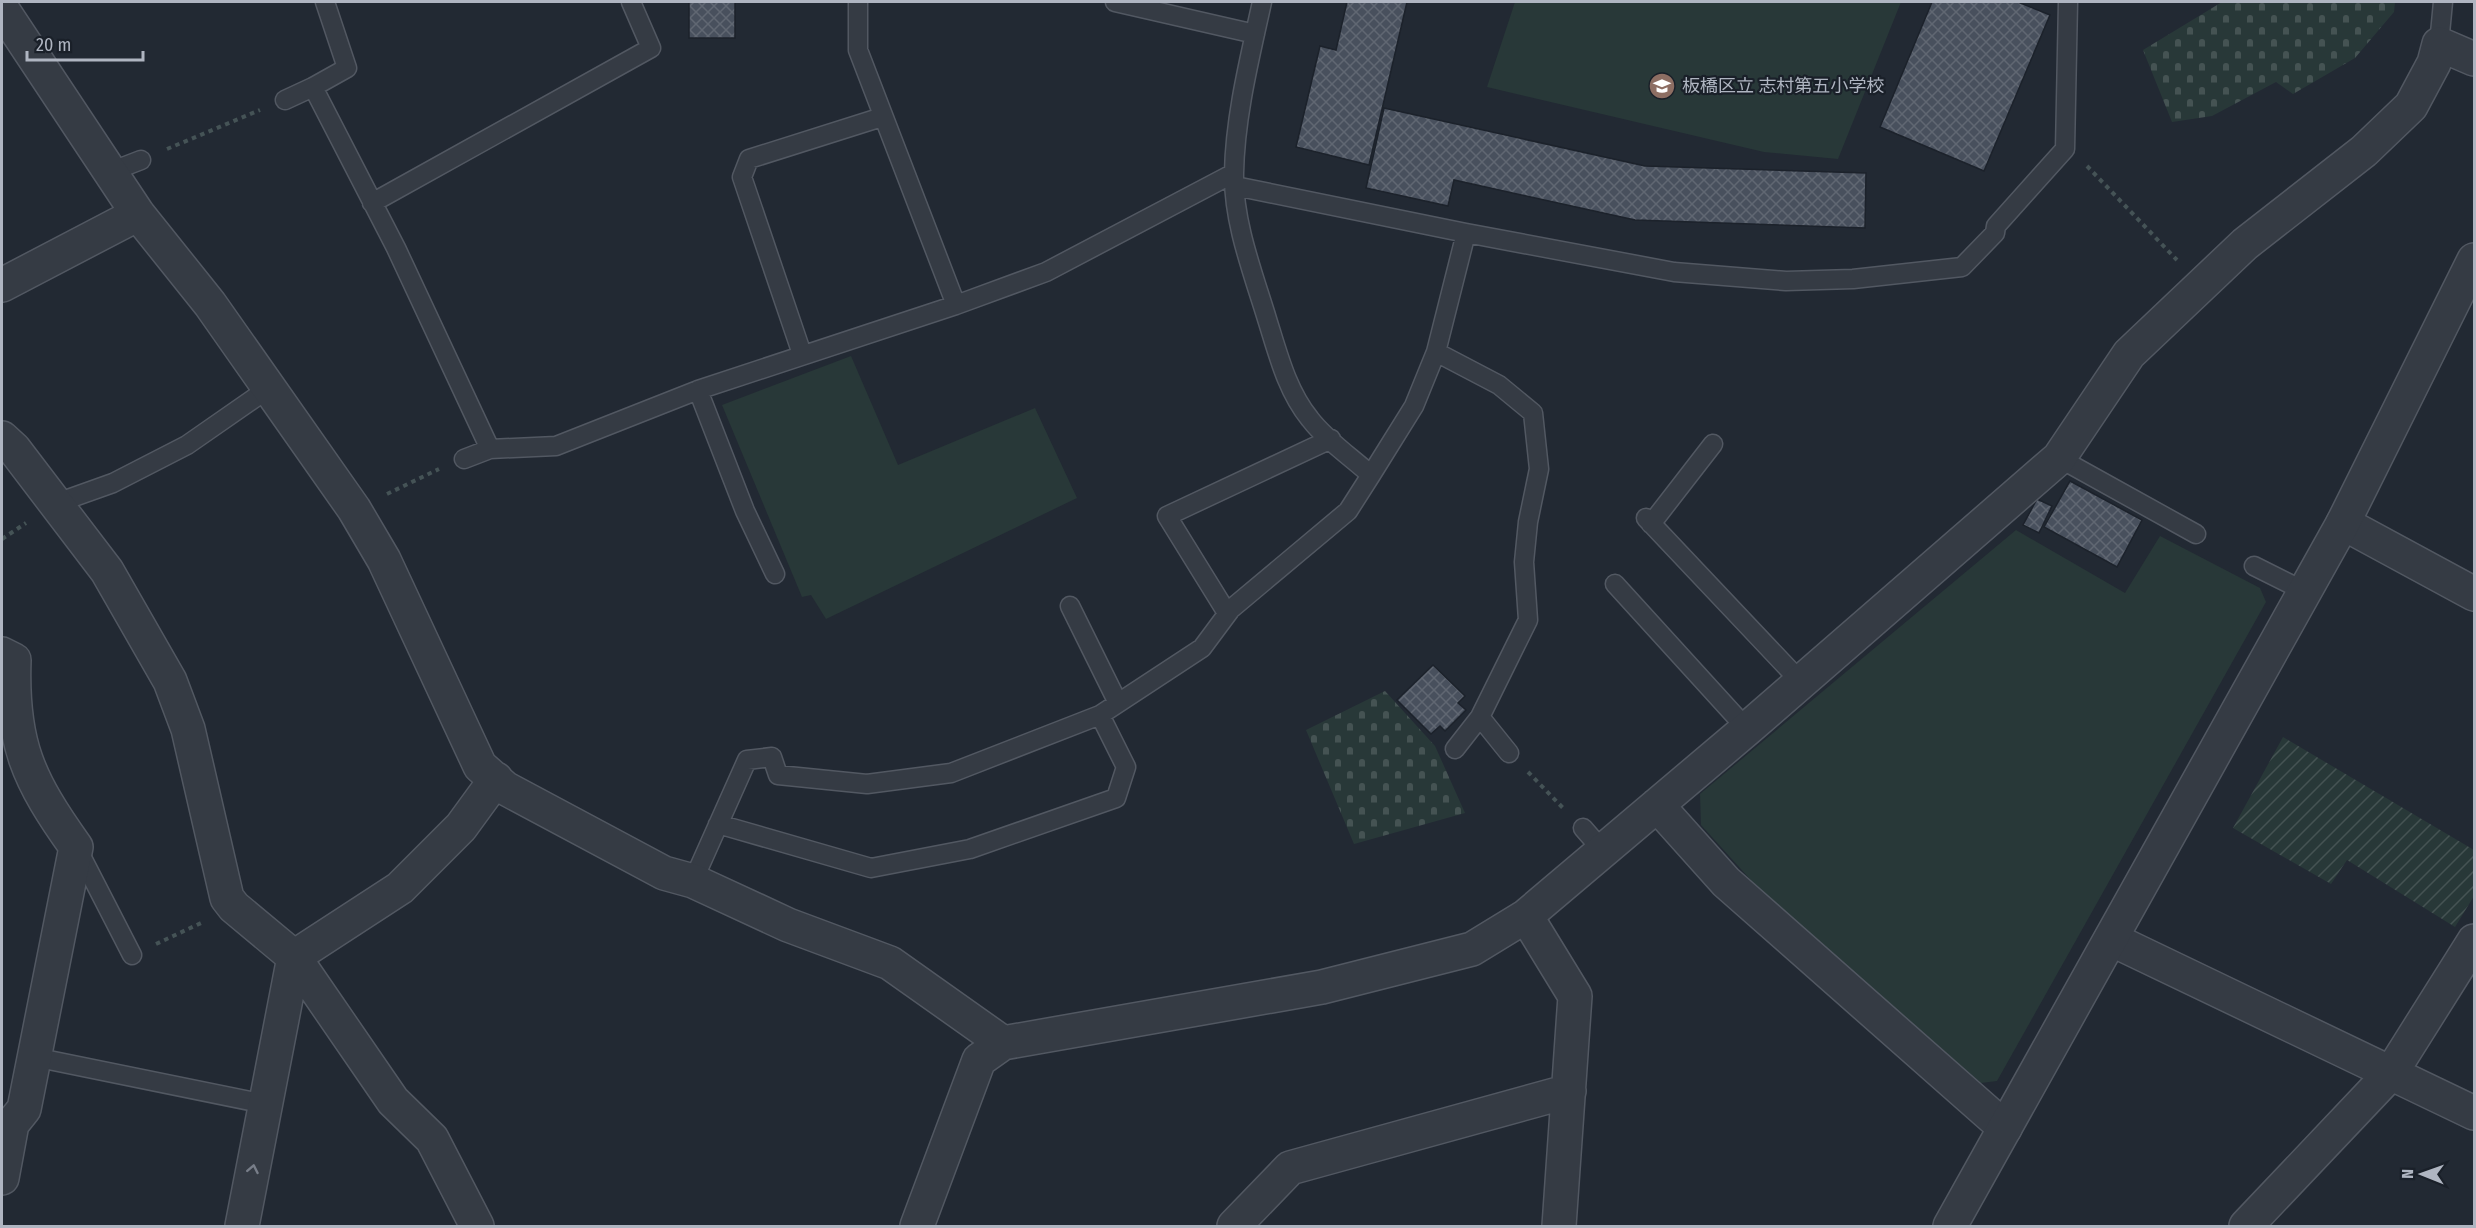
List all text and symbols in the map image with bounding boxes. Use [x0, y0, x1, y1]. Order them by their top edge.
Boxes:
scale bar [27, 24, 142, 62]
text: 20 m [36, 34, 71, 56]
school or university icon: 板橋区立 志村第五小学校 [1647, 71, 1677, 101]
place label: 板橋区立 志村第五小学校 [1682, 75, 1884, 97]
north arrow [2392, 1144, 2452, 1204]
one-way arrow [246, 1164, 259, 1174]
text: N [2398, 1169, 2417, 1179]

